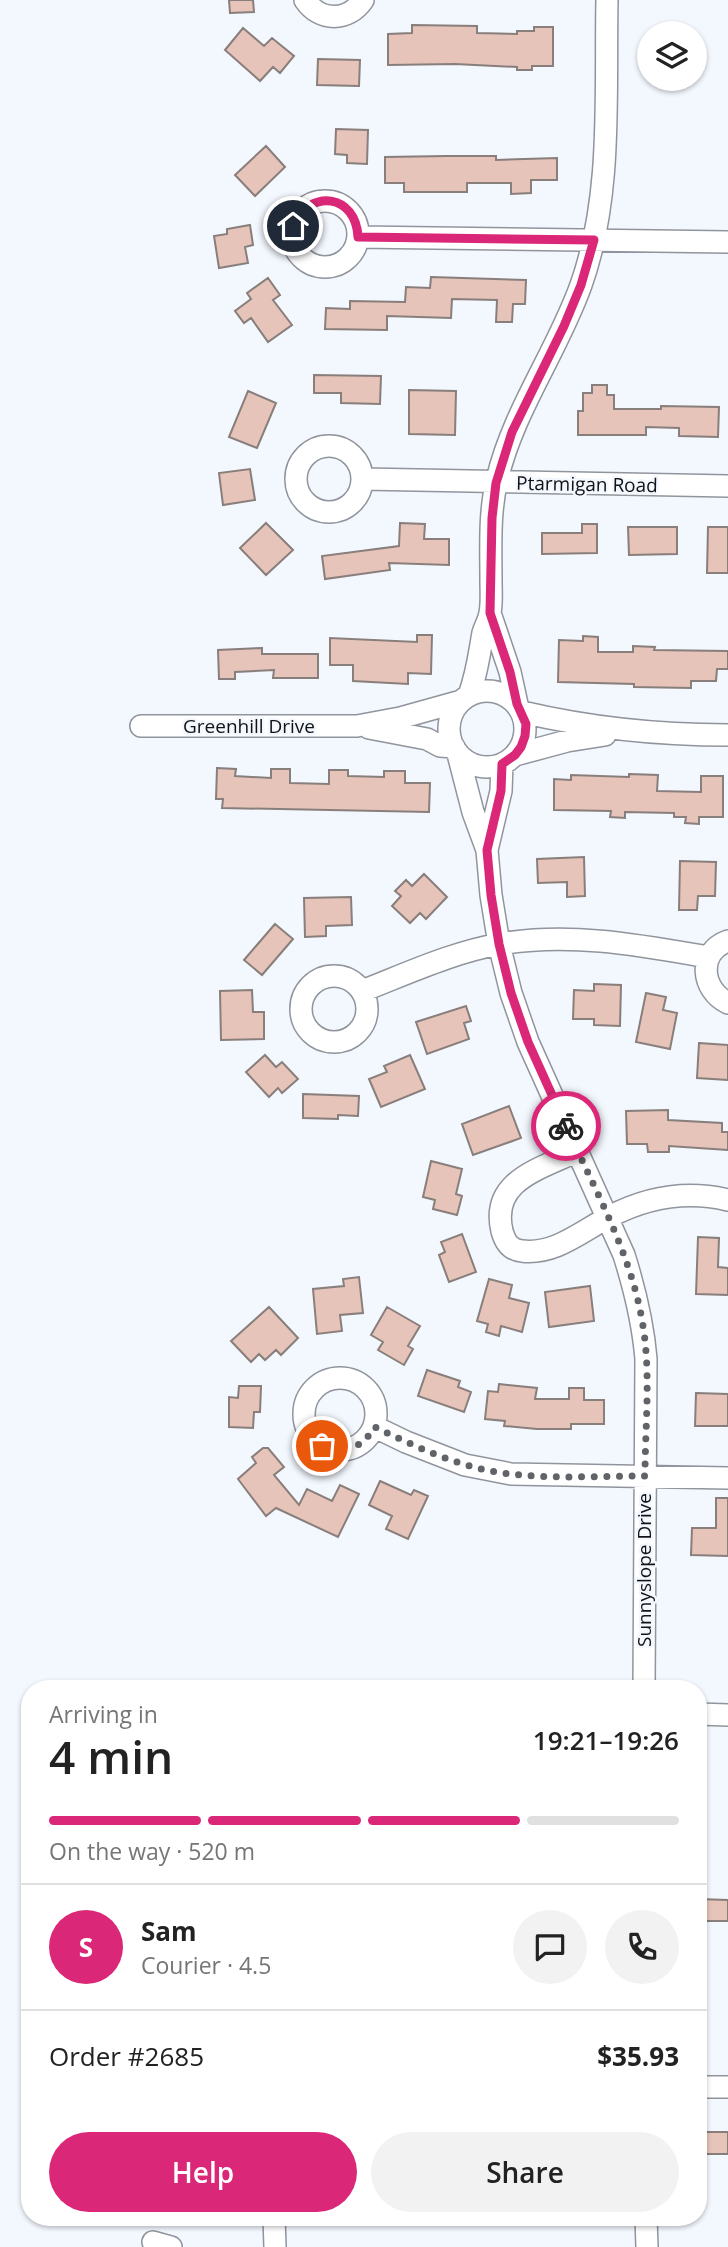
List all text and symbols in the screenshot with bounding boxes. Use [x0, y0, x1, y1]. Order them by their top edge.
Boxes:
map controls [637, 21, 707, 91]
button: layers [637, 21, 707, 91]
pin [263, 196, 323, 256]
icon: home [274, 207, 312, 245]
street label: Ptarmigan Road [516, 470, 658, 498]
street label: Greenhill Drive [183, 713, 315, 739]
courier [531, 1091, 601, 1161]
icon: bike [547, 1107, 585, 1145]
pin [292, 1416, 352, 1476]
icon: bag [303, 1427, 341, 1465]
street label: Sunnyslope Drive [631, 1493, 657, 1647]
text: Arriving in [49, 1698, 158, 1730]
text: 19:21–19:26 [533, 1722, 679, 1758]
text: 4 min [49, 1725, 173, 1787]
text: On the way · 520 m [49, 1835, 255, 1867]
button: chat [513, 1910, 587, 1984]
button: phone [605, 1910, 679, 1984]
text: Sam [141, 1913, 197, 1949]
text: S [79, 1929, 93, 1965]
text: Courier · 4.5 [141, 1949, 271, 1981]
text: Order #2685 [49, 2038, 204, 2074]
text: $35.93 [597, 2038, 679, 2074]
button: Help [49, 2132, 357, 2212]
button: Share [371, 2132, 679, 2212]

